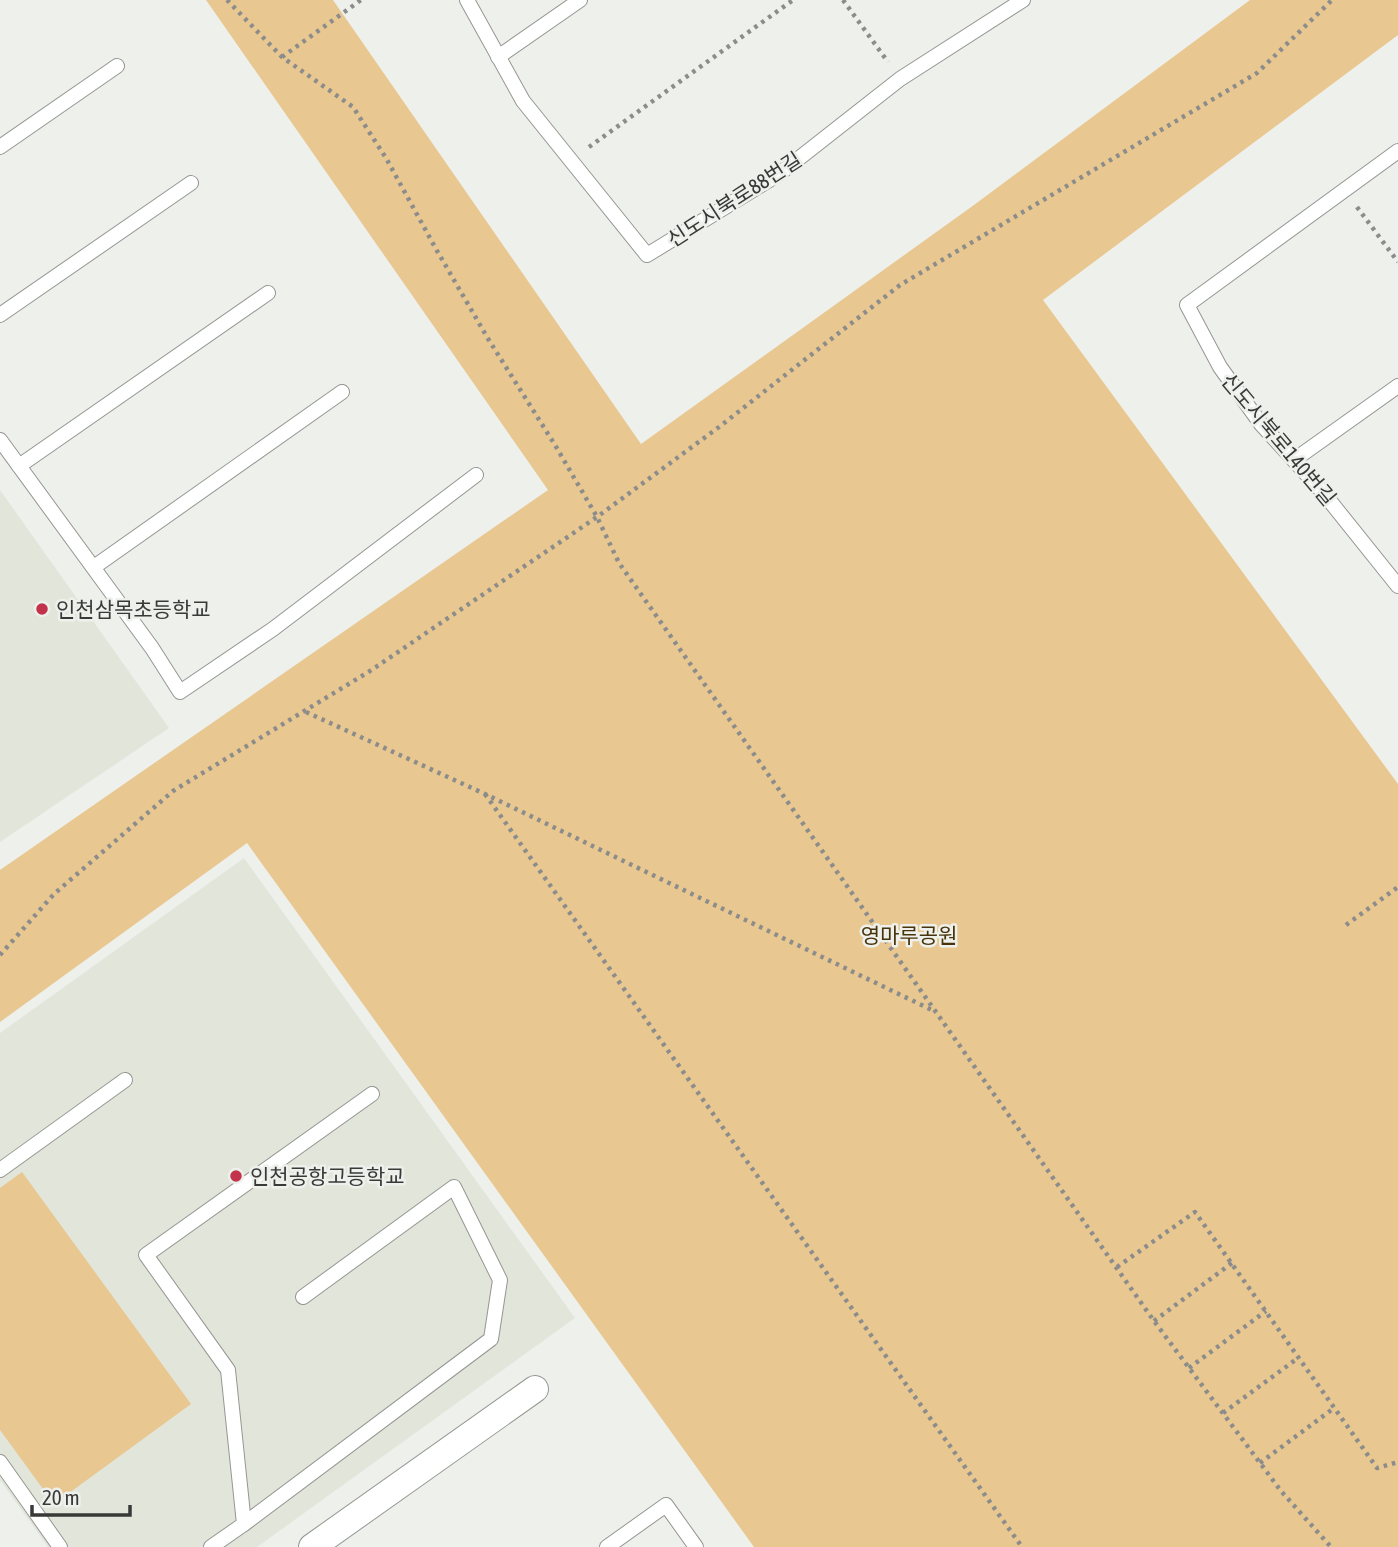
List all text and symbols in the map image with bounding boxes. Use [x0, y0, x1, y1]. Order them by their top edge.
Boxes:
street label: 신도시북로88번길 [662, 147, 806, 251]
street label: 신도시북로140번길 [1217, 368, 1341, 510]
place label: 인천삼목초등학교 [56, 597, 211, 621]
marker: 인천삼목초등학교 [34, 601, 50, 617]
park label: 영마루공원 [861, 923, 957, 947]
place label: 인천공항고등학교 [250, 1164, 405, 1188]
marker: 인천공항고등학교 [228, 1168, 244, 1184]
scale bar [32, 1474, 130, 1518]
text: 20 m [42, 1485, 80, 1509]

